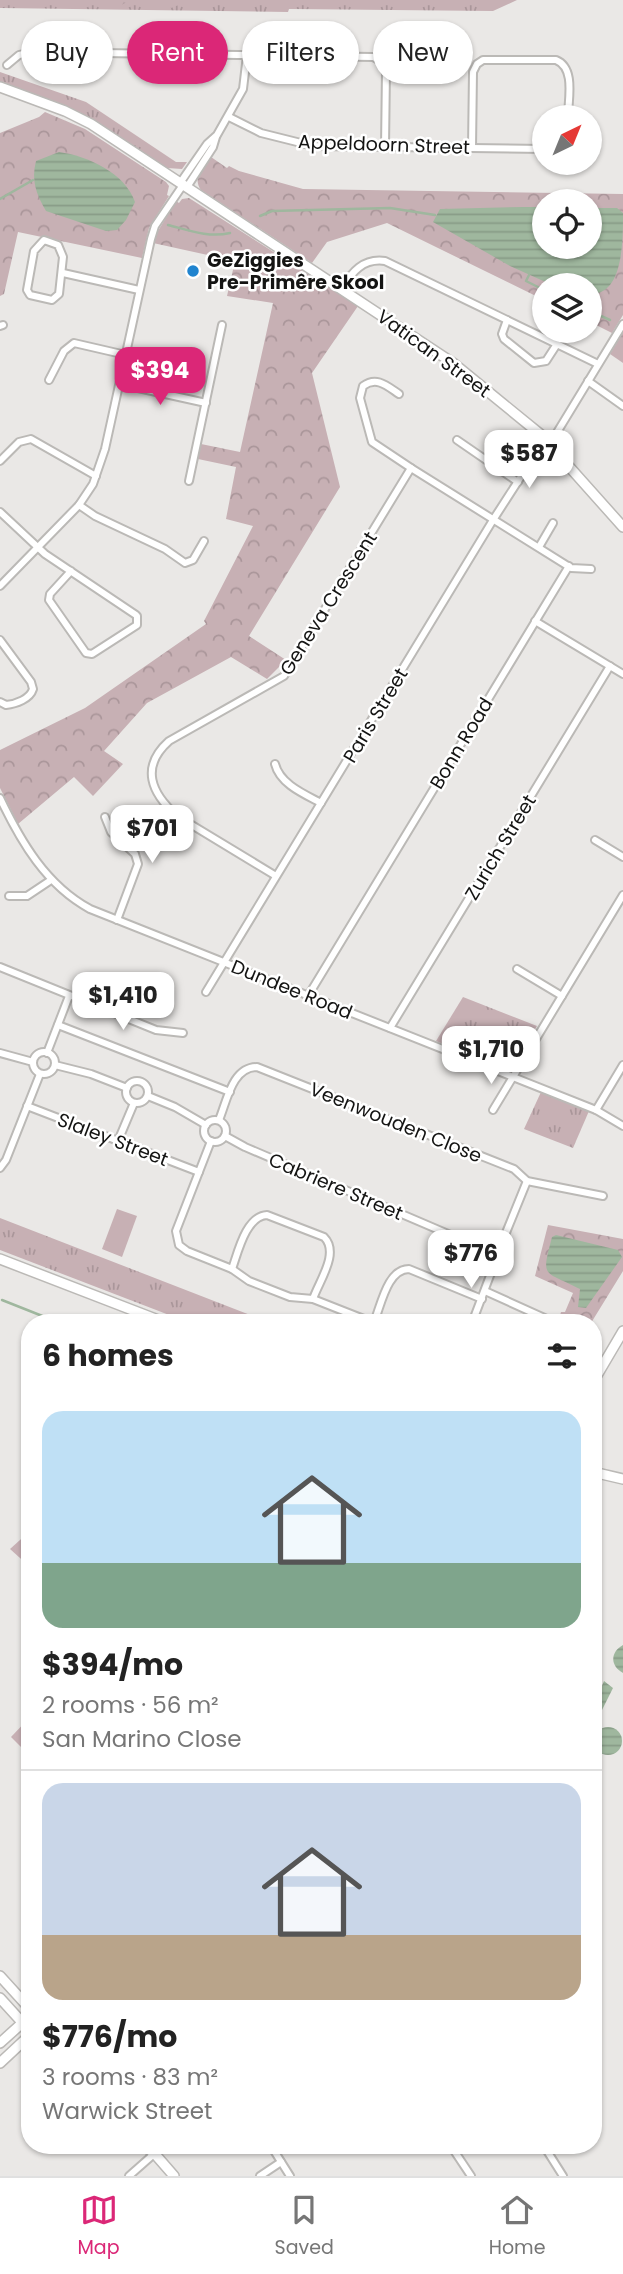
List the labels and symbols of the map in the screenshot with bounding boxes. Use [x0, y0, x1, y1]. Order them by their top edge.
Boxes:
north arrow [532, 105, 602, 175]
street label: Appeldoorn Street [298, 128, 471, 161]
place label: GeZiggies Pre-Primêre Skool [207, 247, 384, 296]
marker: GeZiggies Pre-Primêre Skool [185, 263, 201, 279]
street label: Vatican Street [371, 303, 496, 404]
pin: $394 [119, 348, 201, 407]
pin: $587 [488, 430, 570, 490]
street label: Geneva Crescent [273, 526, 384, 680]
street label: Paris Street [336, 663, 414, 768]
street label: Bonn Road [423, 692, 499, 794]
street label: Zurich Street [458, 789, 543, 905]
pin: $701 [111, 806, 193, 865]
street label: Dundee Road [227, 953, 357, 1026]
pin: $1,410 [66, 972, 180, 1032]
pin: $1,710 [434, 1026, 548, 1086]
street label: Veenwouden Close [306, 1076, 486, 1169]
street label: Slaley Street [54, 1106, 172, 1173]
street label: Cabriere Street [264, 1146, 407, 1227]
pin: $776 [430, 1230, 512, 1290]

